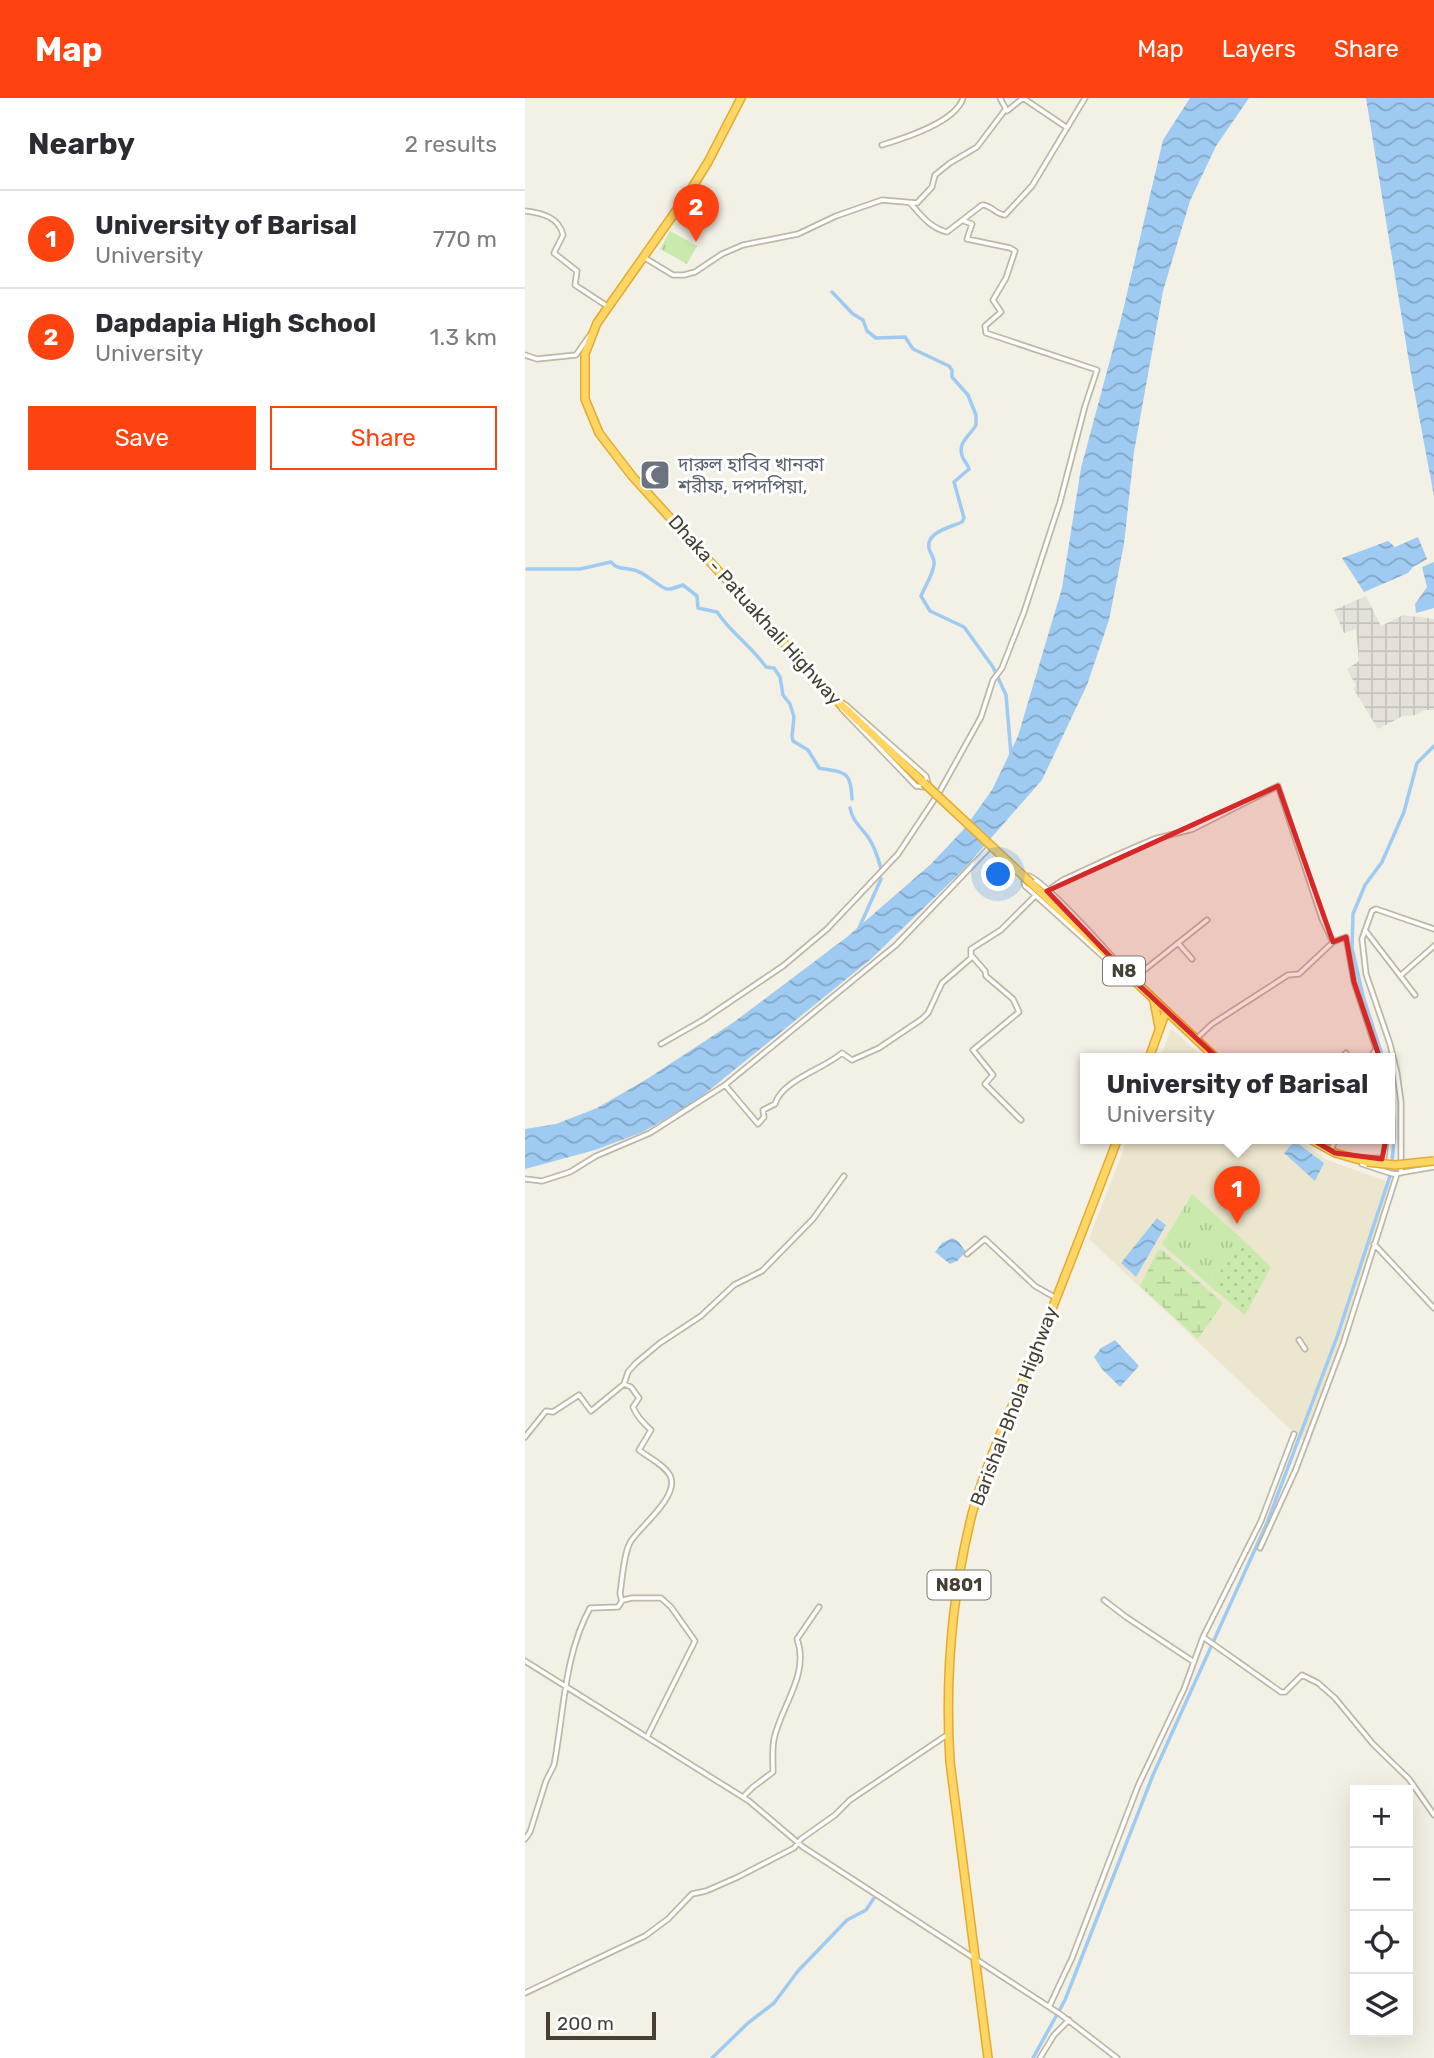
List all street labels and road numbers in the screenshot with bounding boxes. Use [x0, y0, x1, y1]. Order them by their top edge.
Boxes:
street label: Dhaka - Patuakhali Highway [664, 510, 846, 710]
road number: N8 [1103, 956, 1145, 986]
street label: Barishal-Bhola Highway [965, 1303, 1063, 1509]
road number: N801 [927, 1570, 991, 1600]

